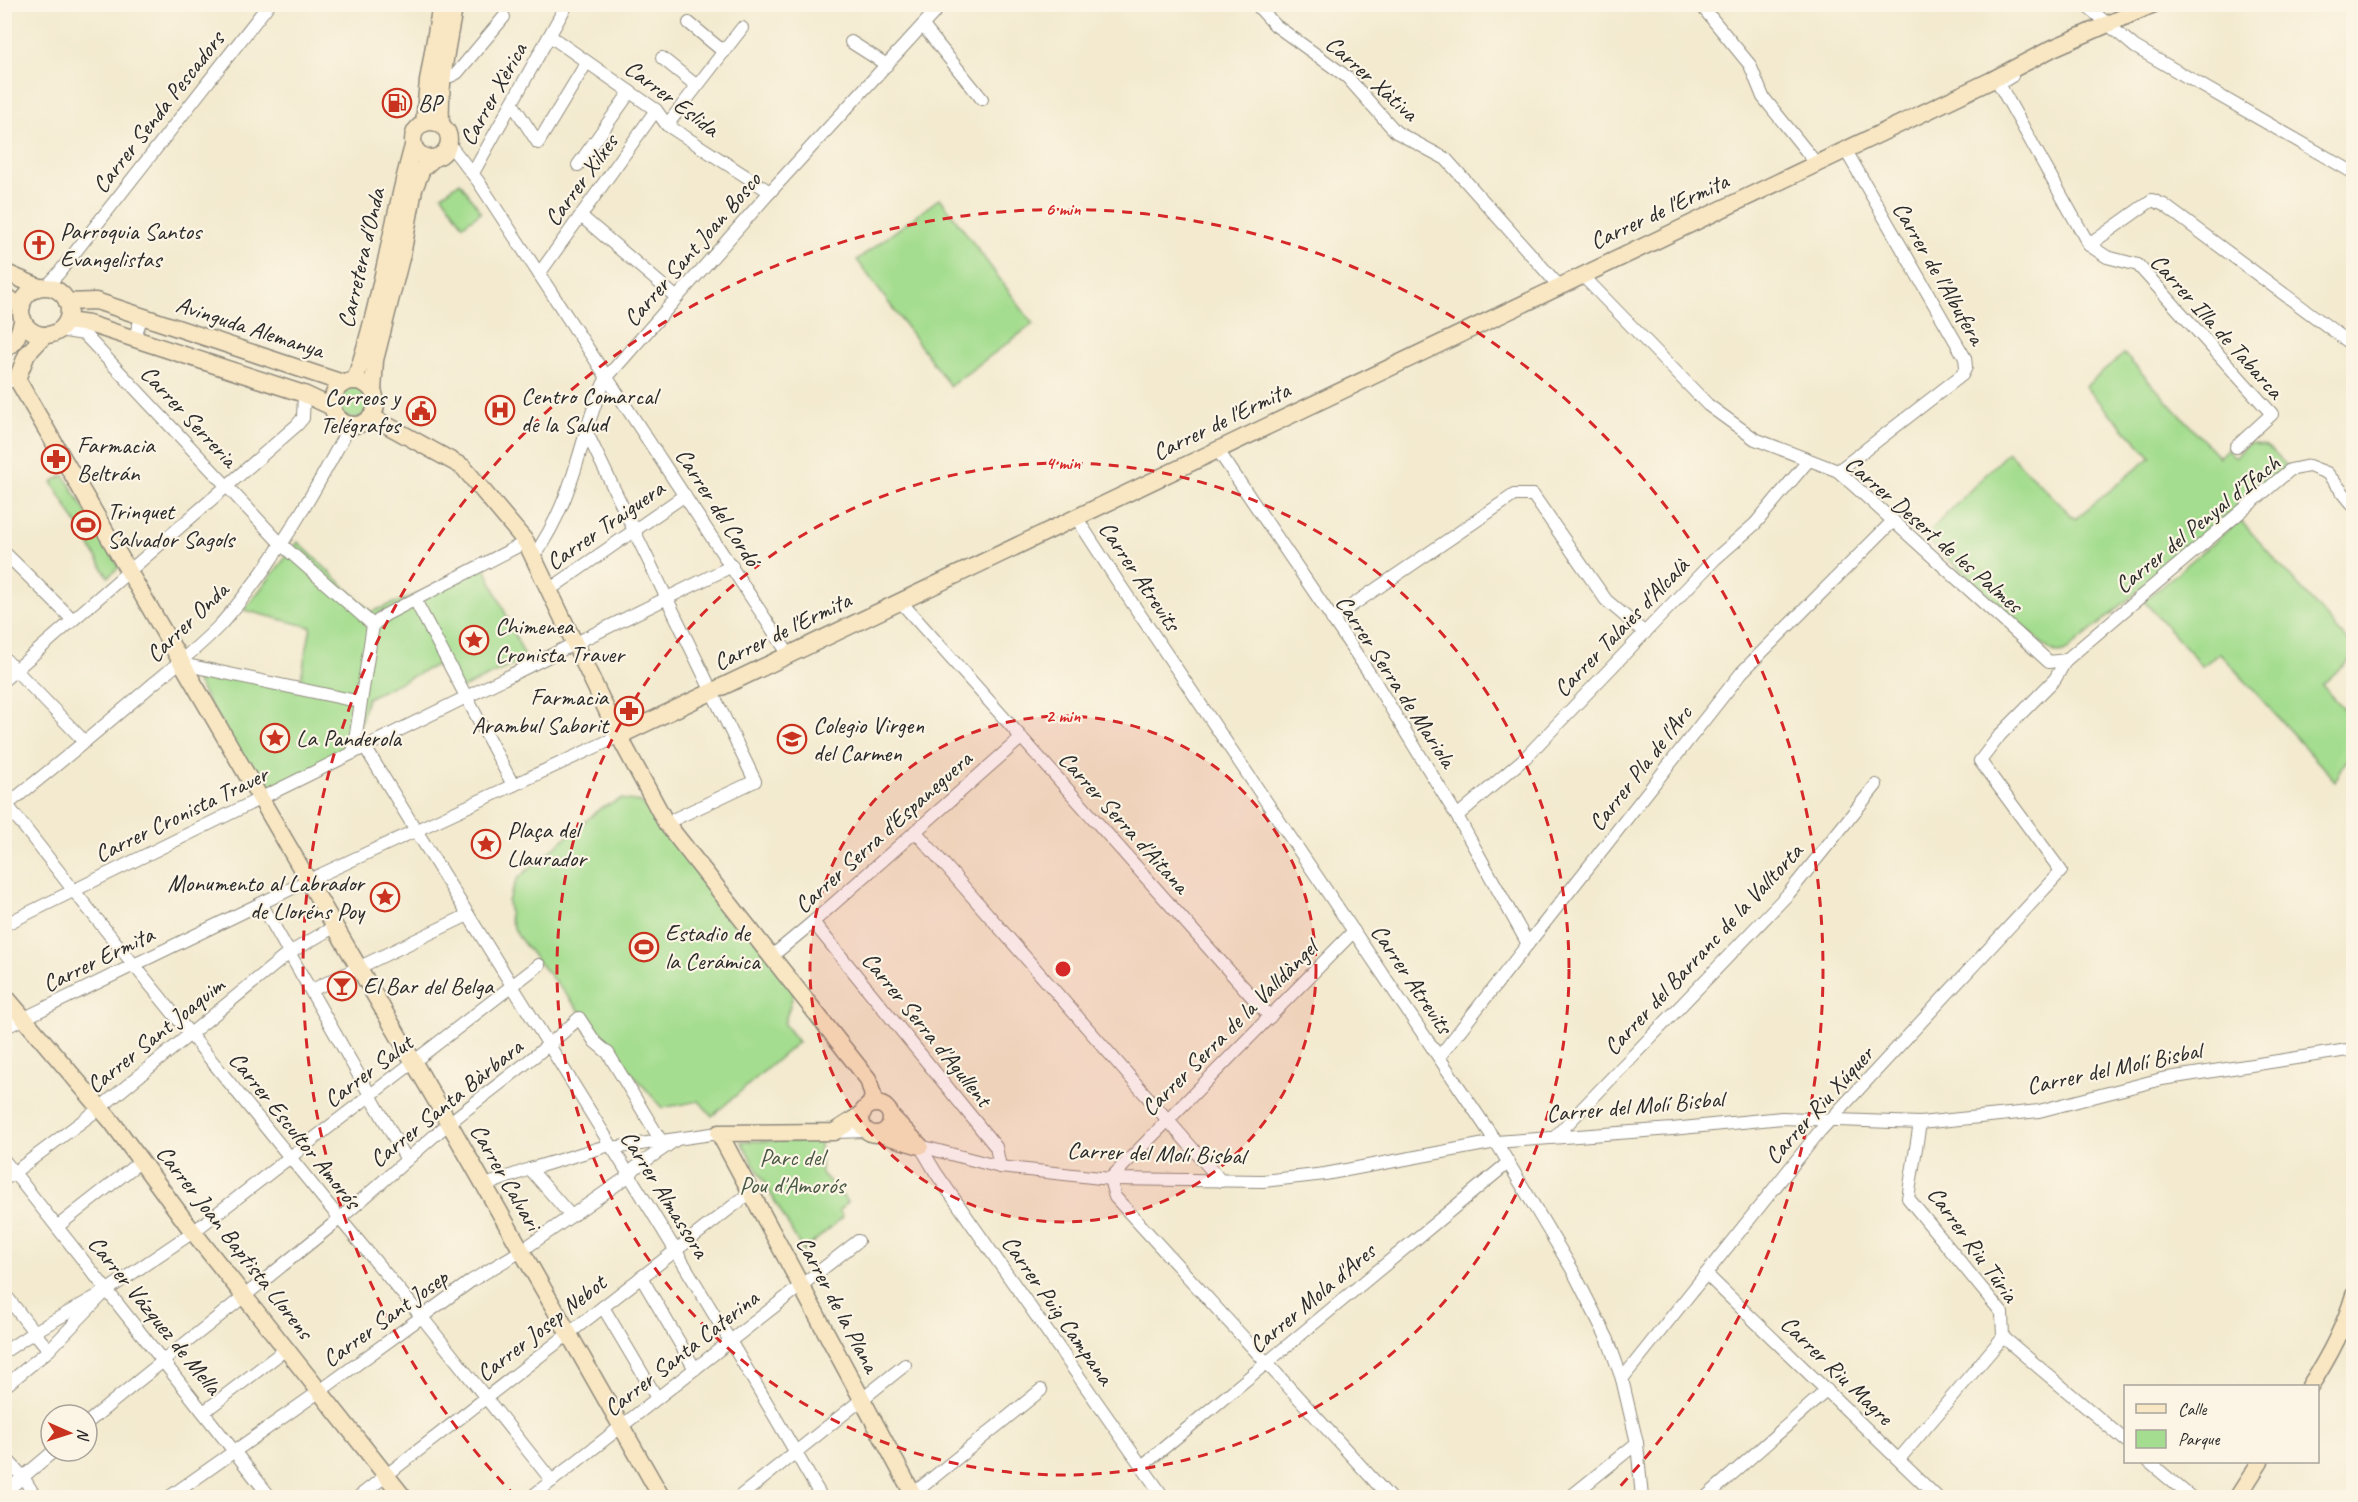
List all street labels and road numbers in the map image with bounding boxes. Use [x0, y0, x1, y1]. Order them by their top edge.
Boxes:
street label: Carrer Senda Pescadors [85, 23, 232, 199]
street label: Carrer Xàtiva [1319, 29, 1426, 128]
street label: Carrer Xèrica [452, 36, 534, 151]
street label: Carrer Eslida [619, 53, 726, 144]
street label: Carrer Xilxes [538, 127, 626, 232]
street label: Carrer Sant Joan Bosco [617, 164, 768, 333]
street label: Carrer de l'Ermita [1585, 165, 1734, 256]
street label: Carretera d'Onda [330, 184, 392, 331]
street label: Carrer de l'Albufera [1886, 196, 1993, 352]
street label: Carrer Illa de Tabarca [2144, 247, 2291, 406]
street label: Avinguda Alemanya [172, 289, 330, 366]
street label: Carrer Serreria [134, 359, 245, 475]
street label: Carrer de l'Ermita [1147, 374, 1296, 467]
street label: Carrer del Cordó [669, 442, 769, 575]
street label: Carrer del Penyal d'Ifach [2108, 447, 2287, 600]
street label: Carrer Desert de les Palmes [1839, 449, 2030, 621]
street label: Carrer Traiguera [540, 472, 671, 577]
street label: Carrer Atrevits [1092, 515, 1189, 638]
street label: Carrer Talaies d'Alcalà [1547, 550, 1696, 703]
street label: Carrer Onda [139, 574, 236, 669]
street label: Carrer de l'Ermita [708, 584, 857, 677]
street label: Carrer Serra de Mariola [1329, 589, 1464, 775]
street label: Carrer Pla de l'Arc [1582, 698, 1699, 837]
street label: Carrer Serra d'Espaneguera [788, 743, 979, 920]
street label: Carrer Serra d'Aitana [1052, 745, 1197, 901]
street label: Carrer Cronista Traver [89, 758, 275, 869]
street label: Carrer del Barranc de la Valltorta [1597, 836, 1810, 1061]
street label: Carrer Ermita [37, 918, 160, 999]
street label: Carrer Atrevits [1364, 918, 1461, 1041]
street label: Carrer Serra de la Valldàngel [1134, 931, 1326, 1123]
street label: Carrer Serra d'Agullent [855, 945, 1000, 1114]
street label: Carrer Sant Joaquim [80, 969, 232, 1100]
street label: Carrer Salut [318, 1027, 420, 1114]
street label: Carrer Santa Bàrbara [363, 1031, 530, 1174]
street label: Carrer del Molí Bisbal [2024, 1034, 2208, 1101]
street label: Carrer Riu Xúquer [1758, 1038, 1882, 1170]
street label: Carrer Escultor Amorós [222, 1045, 369, 1217]
street label: Carrer del Molí Bisbal [1545, 1083, 1729, 1129]
street label: Carrer Calvari [463, 1118, 550, 1238]
street label: Carrer Almassora [614, 1125, 717, 1265]
street label: Carrer del Molí Bisbal [1066, 1135, 1249, 1171]
street label: Carrer Joan Baptista Llorens [150, 1139, 321, 1347]
street label: Carrer Riu Túria [1921, 1180, 2026, 1309]
street label: Carrer Vázquez de Mella [82, 1229, 229, 1402]
street label: Carrer Puig Campana [995, 1229, 1122, 1392]
street label: Carrer de la Plana [789, 1231, 888, 1379]
street label: Carrer Mola d'Ares [1243, 1235, 1383, 1360]
street label: Carrer Sant Josep [316, 1262, 455, 1374]
street label: Carrer Josep Nebot [470, 1267, 613, 1388]
street label: Carrer Santa Caterina [597, 1282, 766, 1423]
street label: Carrer Riu Magre [1774, 1309, 1901, 1433]

